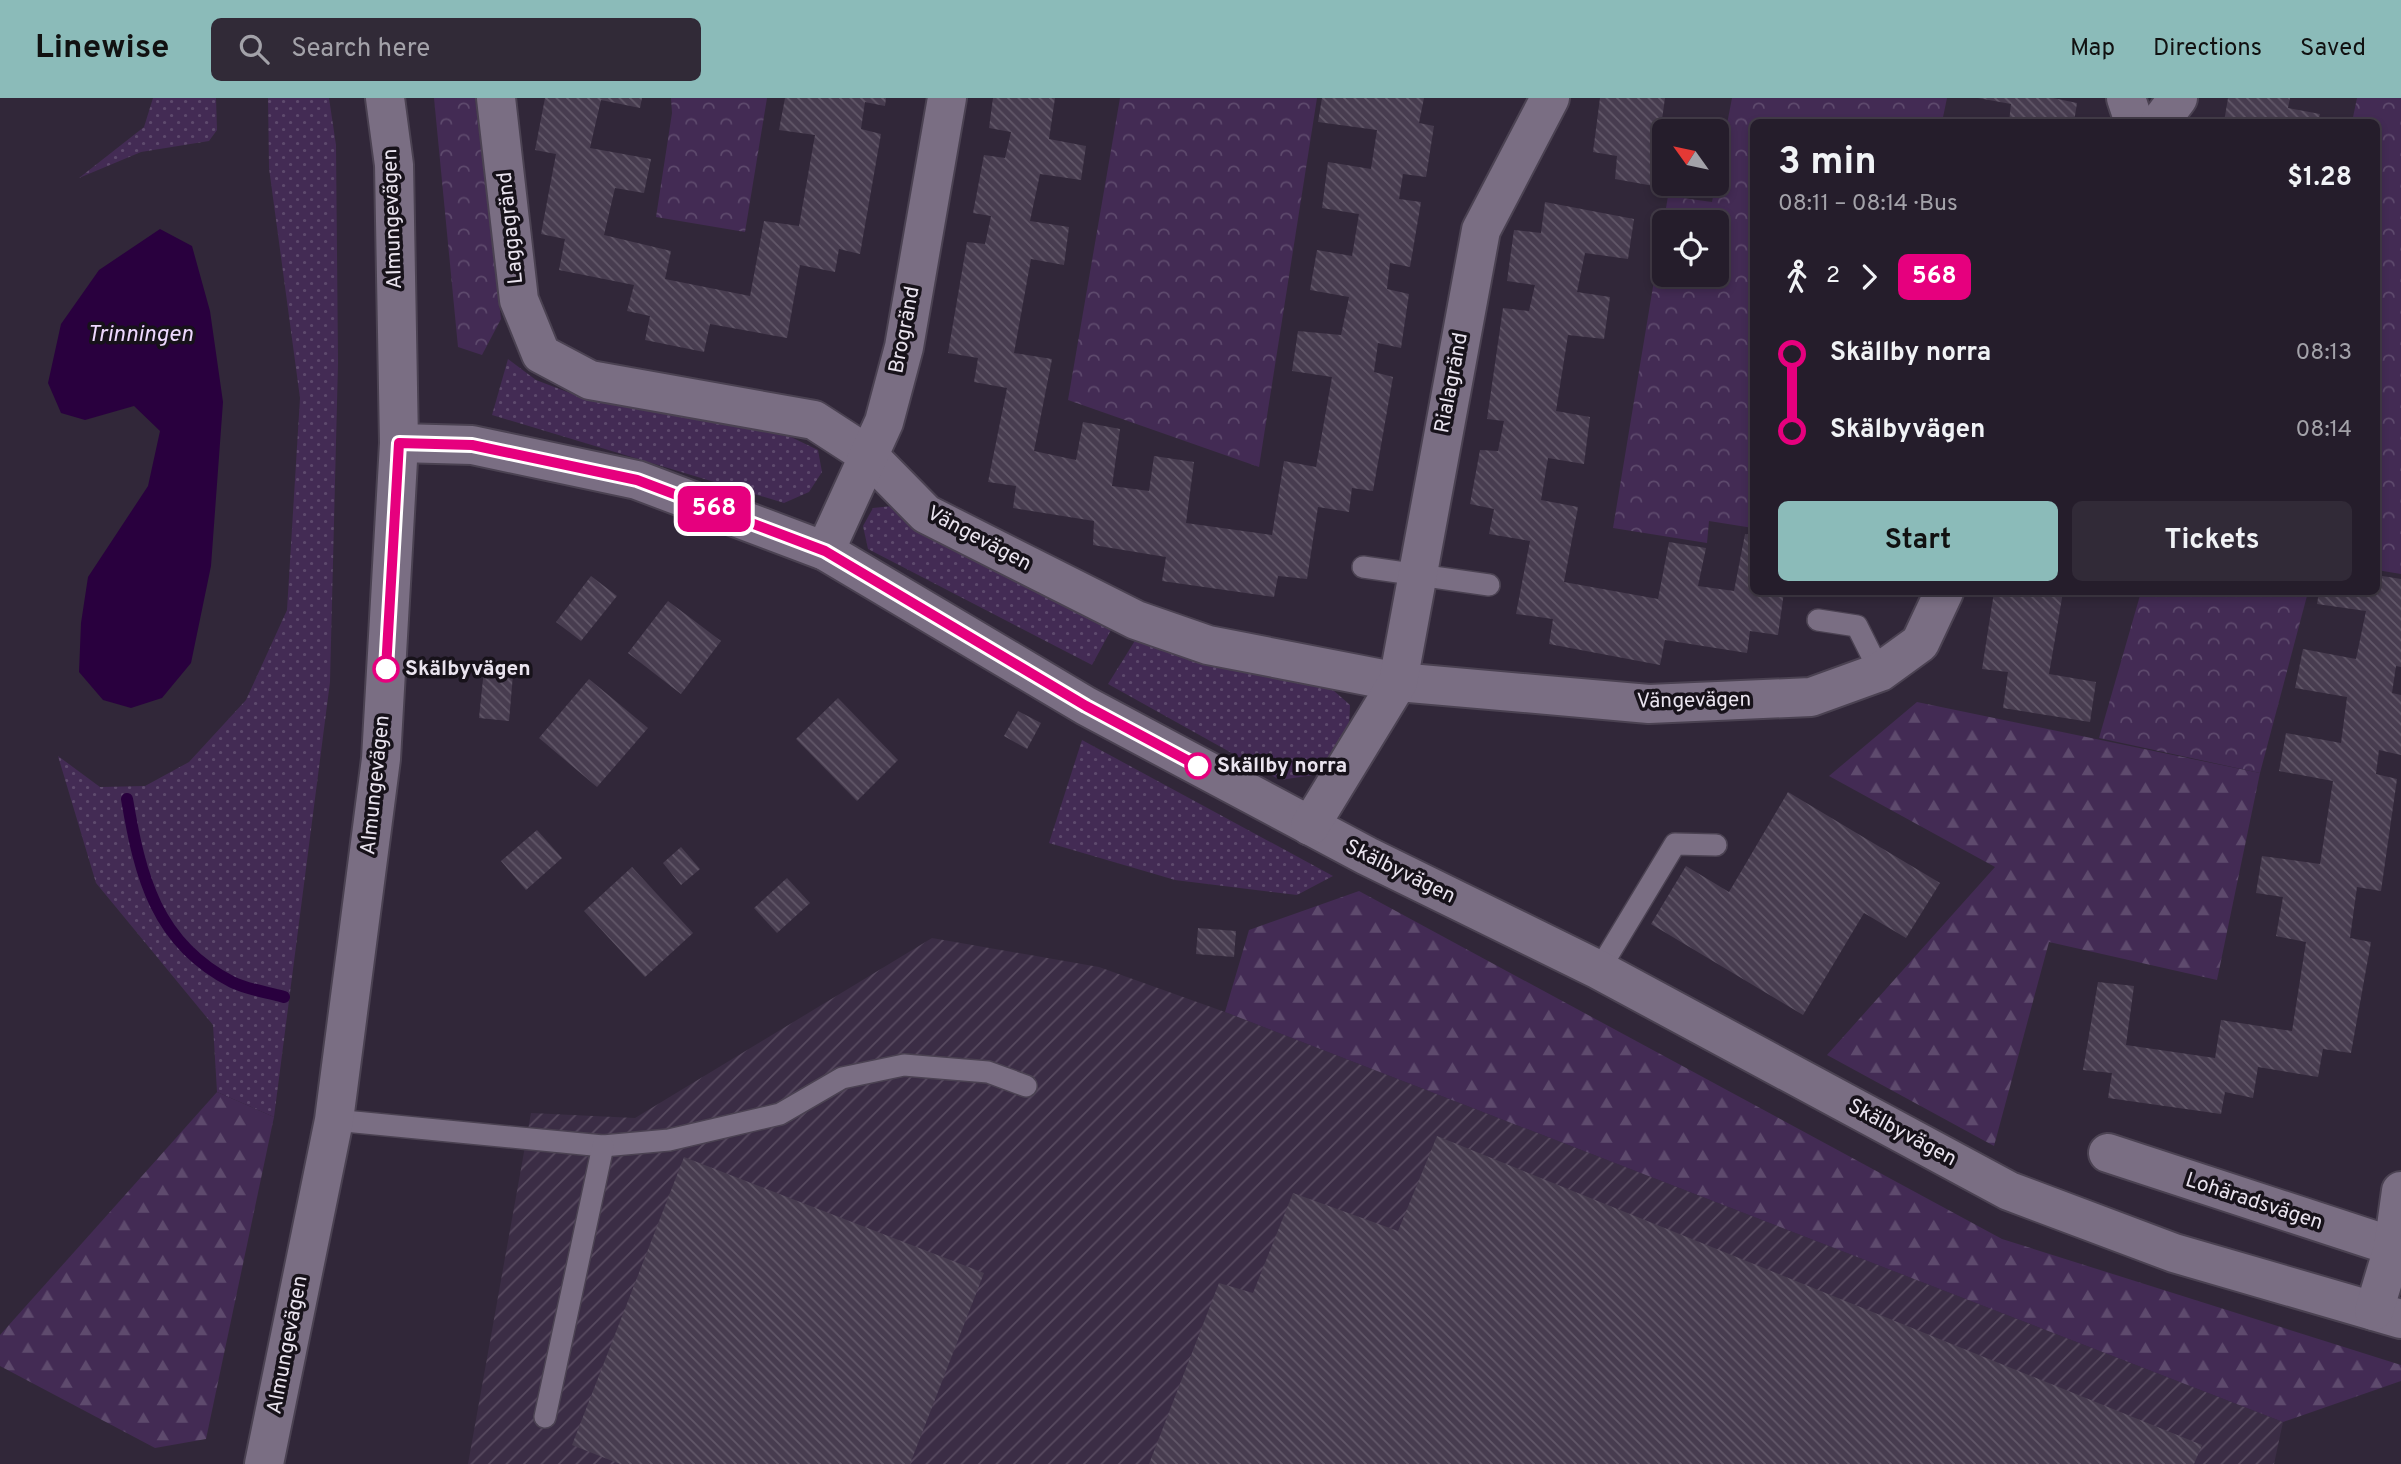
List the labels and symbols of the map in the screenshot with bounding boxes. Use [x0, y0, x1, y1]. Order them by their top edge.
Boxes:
north arrow [1652, 119, 1729, 196]
street label: Almungevägen [377, 148, 409, 290]
street label: Laggagränd [492, 170, 530, 286]
street label: Brogränd [883, 284, 927, 376]
water label: Trinningen [87, 321, 194, 350]
street label: Rialagränd [1429, 330, 1475, 436]
line badge: 568 [674, 486, 754, 532]
street label: Vängevägen [922, 500, 1036, 578]
marker: Skälbyvägen [373, 656, 399, 682]
place label: Skälbyvägen [405, 656, 531, 683]
street label: Vängevägen [1636, 687, 1752, 715]
street label: Almungevägen [355, 714, 397, 856]
marker: Skällby norra [1185, 753, 1211, 779]
place label: Skällby norra [1217, 753, 1347, 780]
street label: Skälbyvägen [1340, 834, 1460, 910]
street label: Skälbyvägen [1843, 1093, 1961, 1173]
street label: Lohäradsvägen [2182, 1167, 2326, 1237]
street label: Almungevägen [261, 1273, 315, 1417]

